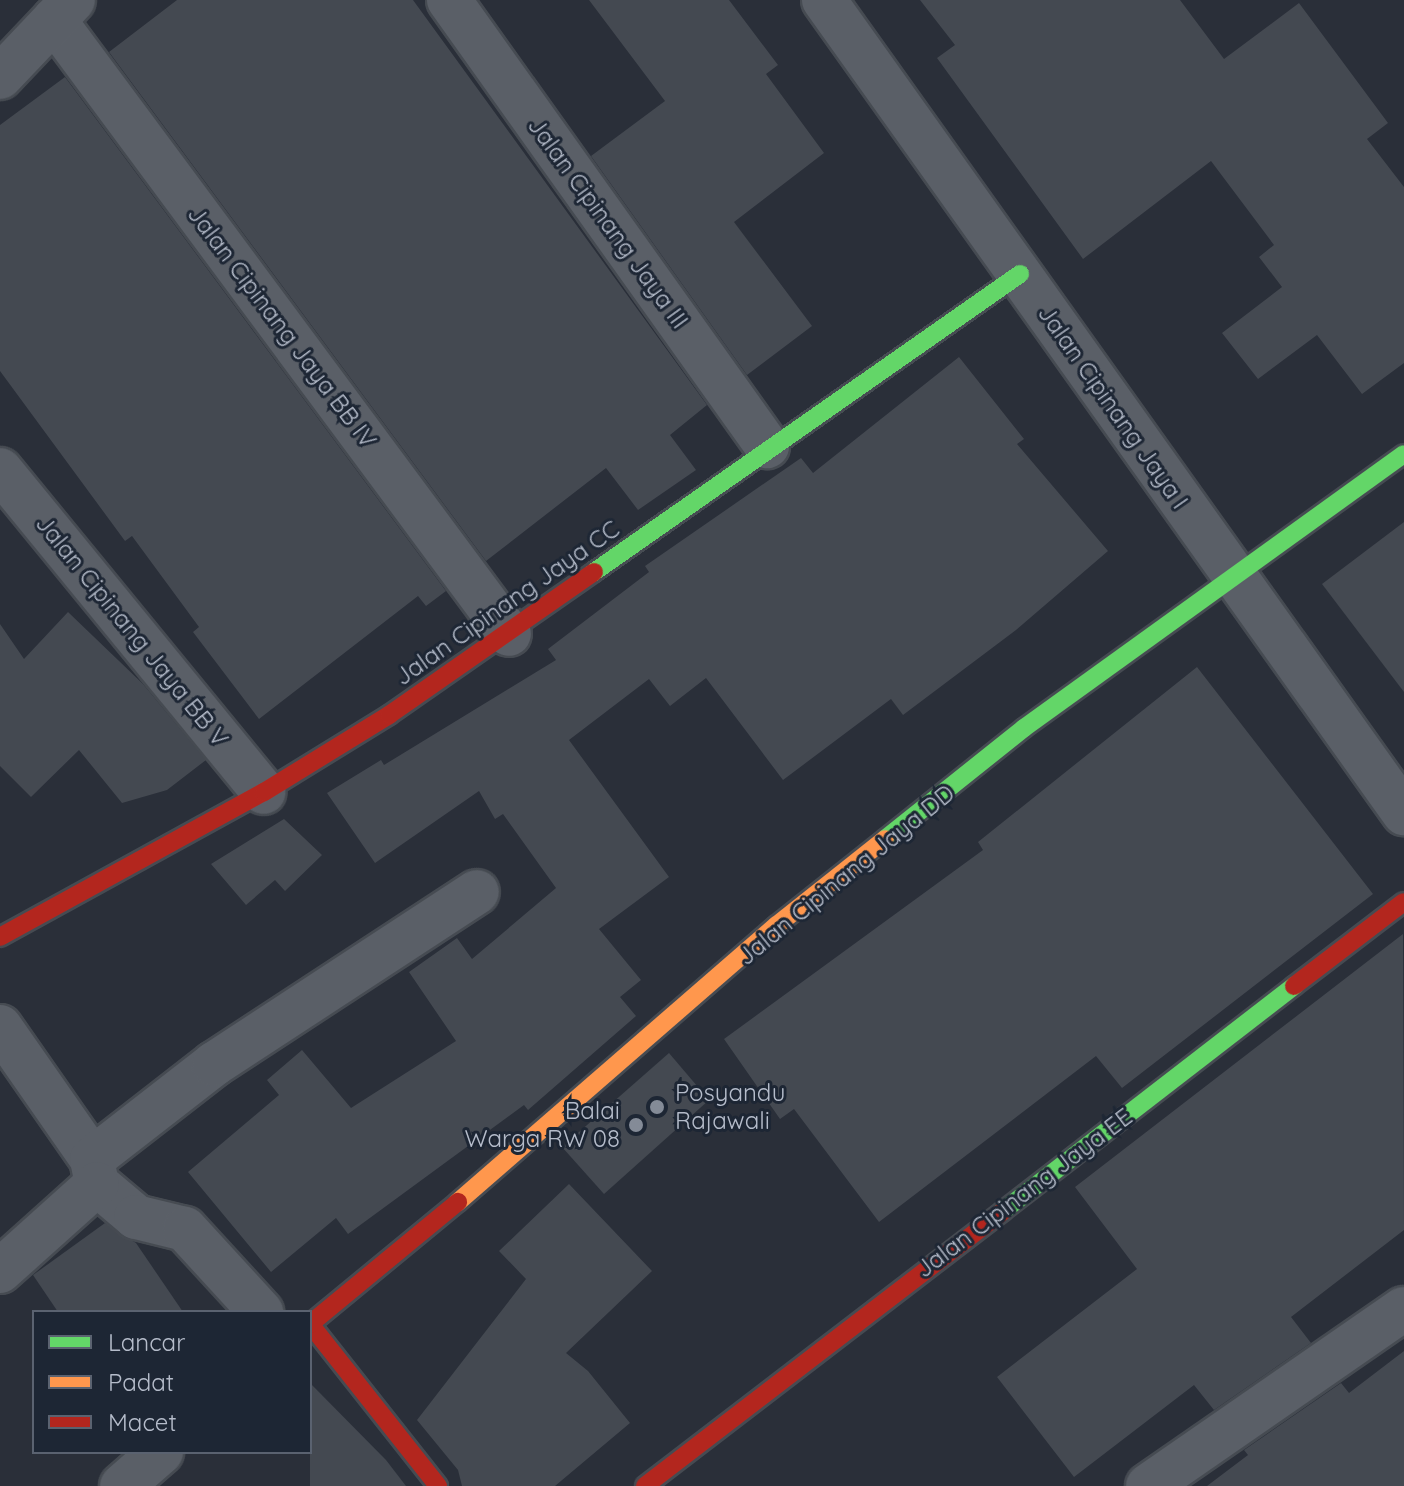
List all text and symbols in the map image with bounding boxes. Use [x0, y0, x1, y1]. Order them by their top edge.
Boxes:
street label: Jalan Cipinang Jaya III [522, 112, 694, 334]
street label: Jalan Cipinang Jaya BB IV [181, 200, 383, 454]
street label: Jalan Cipinang Jaya I [1032, 300, 1194, 514]
street label: Jalan Cipinang Jaya BB V [30, 509, 234, 753]
street label: Jalan Cipinang Jaya CC [389, 515, 625, 691]
street label: Jalan Cipinang Jaya DD [732, 779, 960, 971]
place label: Posyandu Rajawali [675, 1079, 785, 1135]
marker: Posyandu Rajawali [646, 1096, 668, 1118]
place label: Balai Warga RW 08 [465, 1097, 620, 1153]
street label: Jalan Cipinang Jaya EE [910, 1102, 1138, 1284]
marker: Balai Warga RW 08 [627, 1116, 645, 1134]
legend [32, 1310, 312, 1454]
text: Lancar [108, 1327, 185, 1357]
text: Padat [108, 1367, 174, 1397]
text: Macet [108, 1407, 177, 1437]

